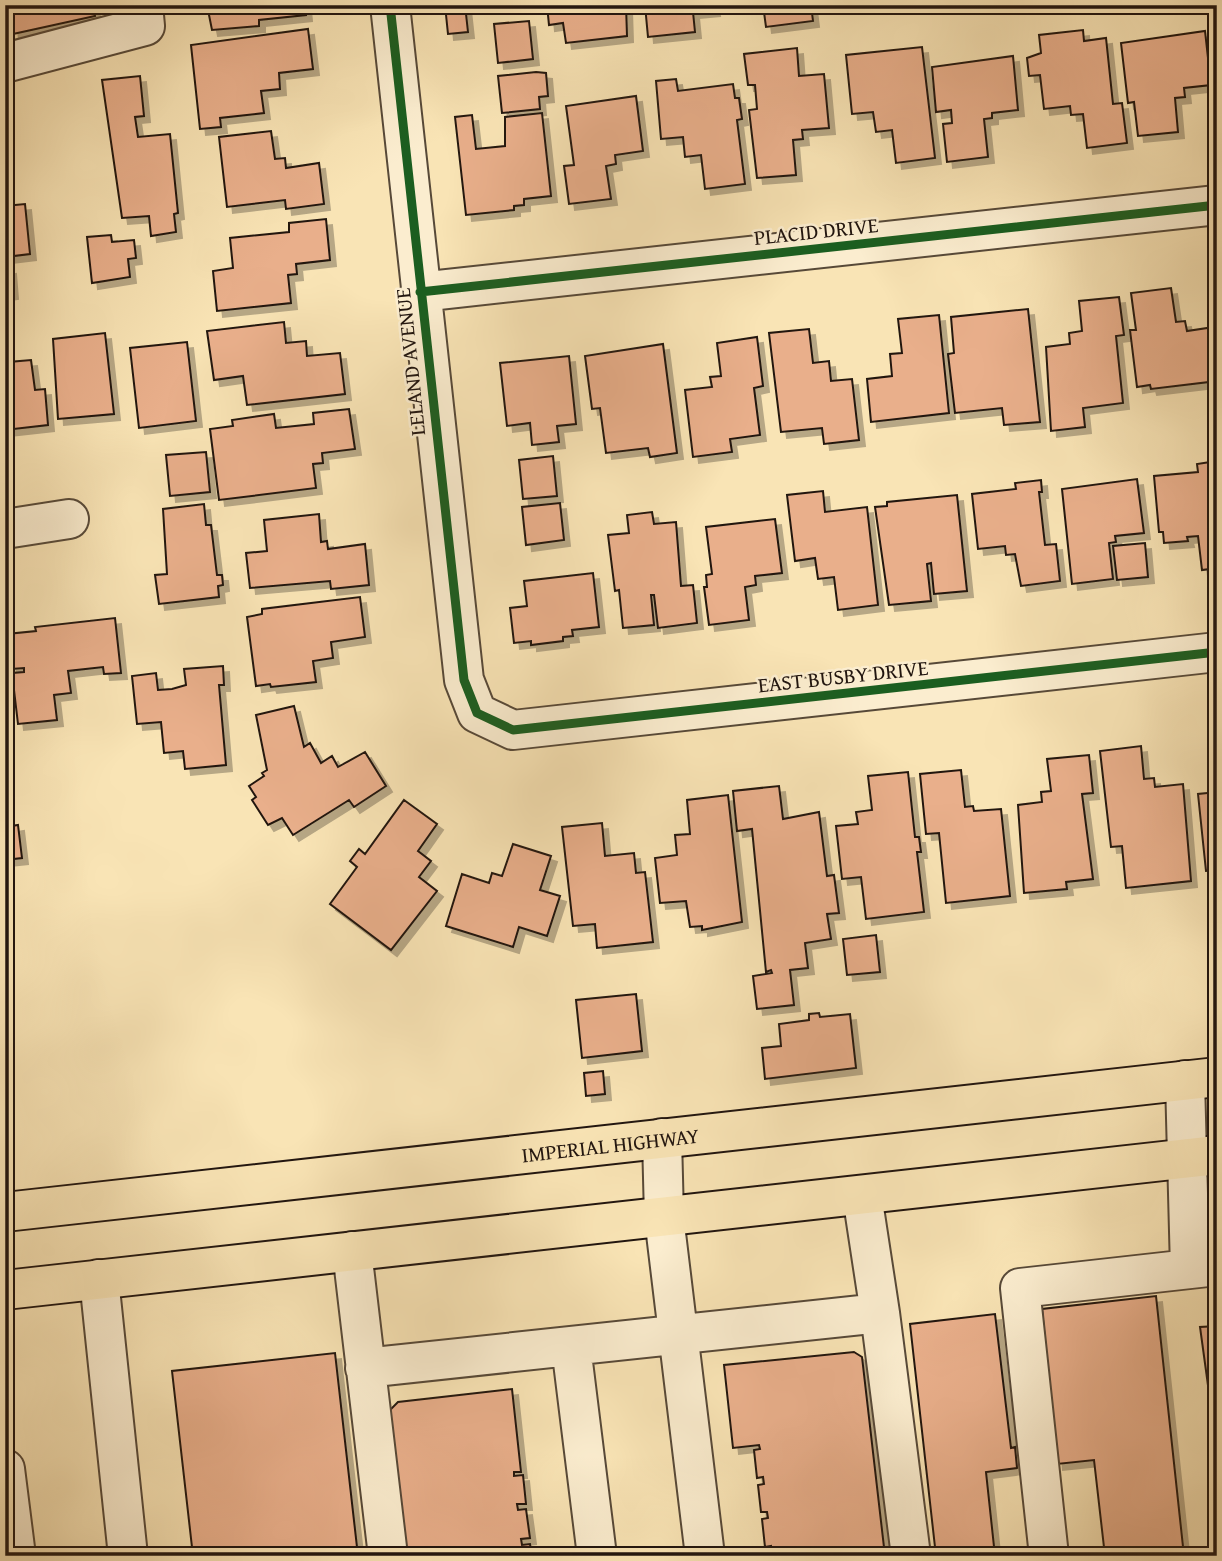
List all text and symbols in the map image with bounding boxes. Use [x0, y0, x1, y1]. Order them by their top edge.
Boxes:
street label: PLACID DRIVE [752, 209, 880, 253]
street label: LELAND AVENUE [387, 286, 433, 438]
street label: EAST BUSBY DRIVE [756, 652, 930, 700]
street label: IMPERIAL HIGHWAY [520, 1119, 701, 1170]

